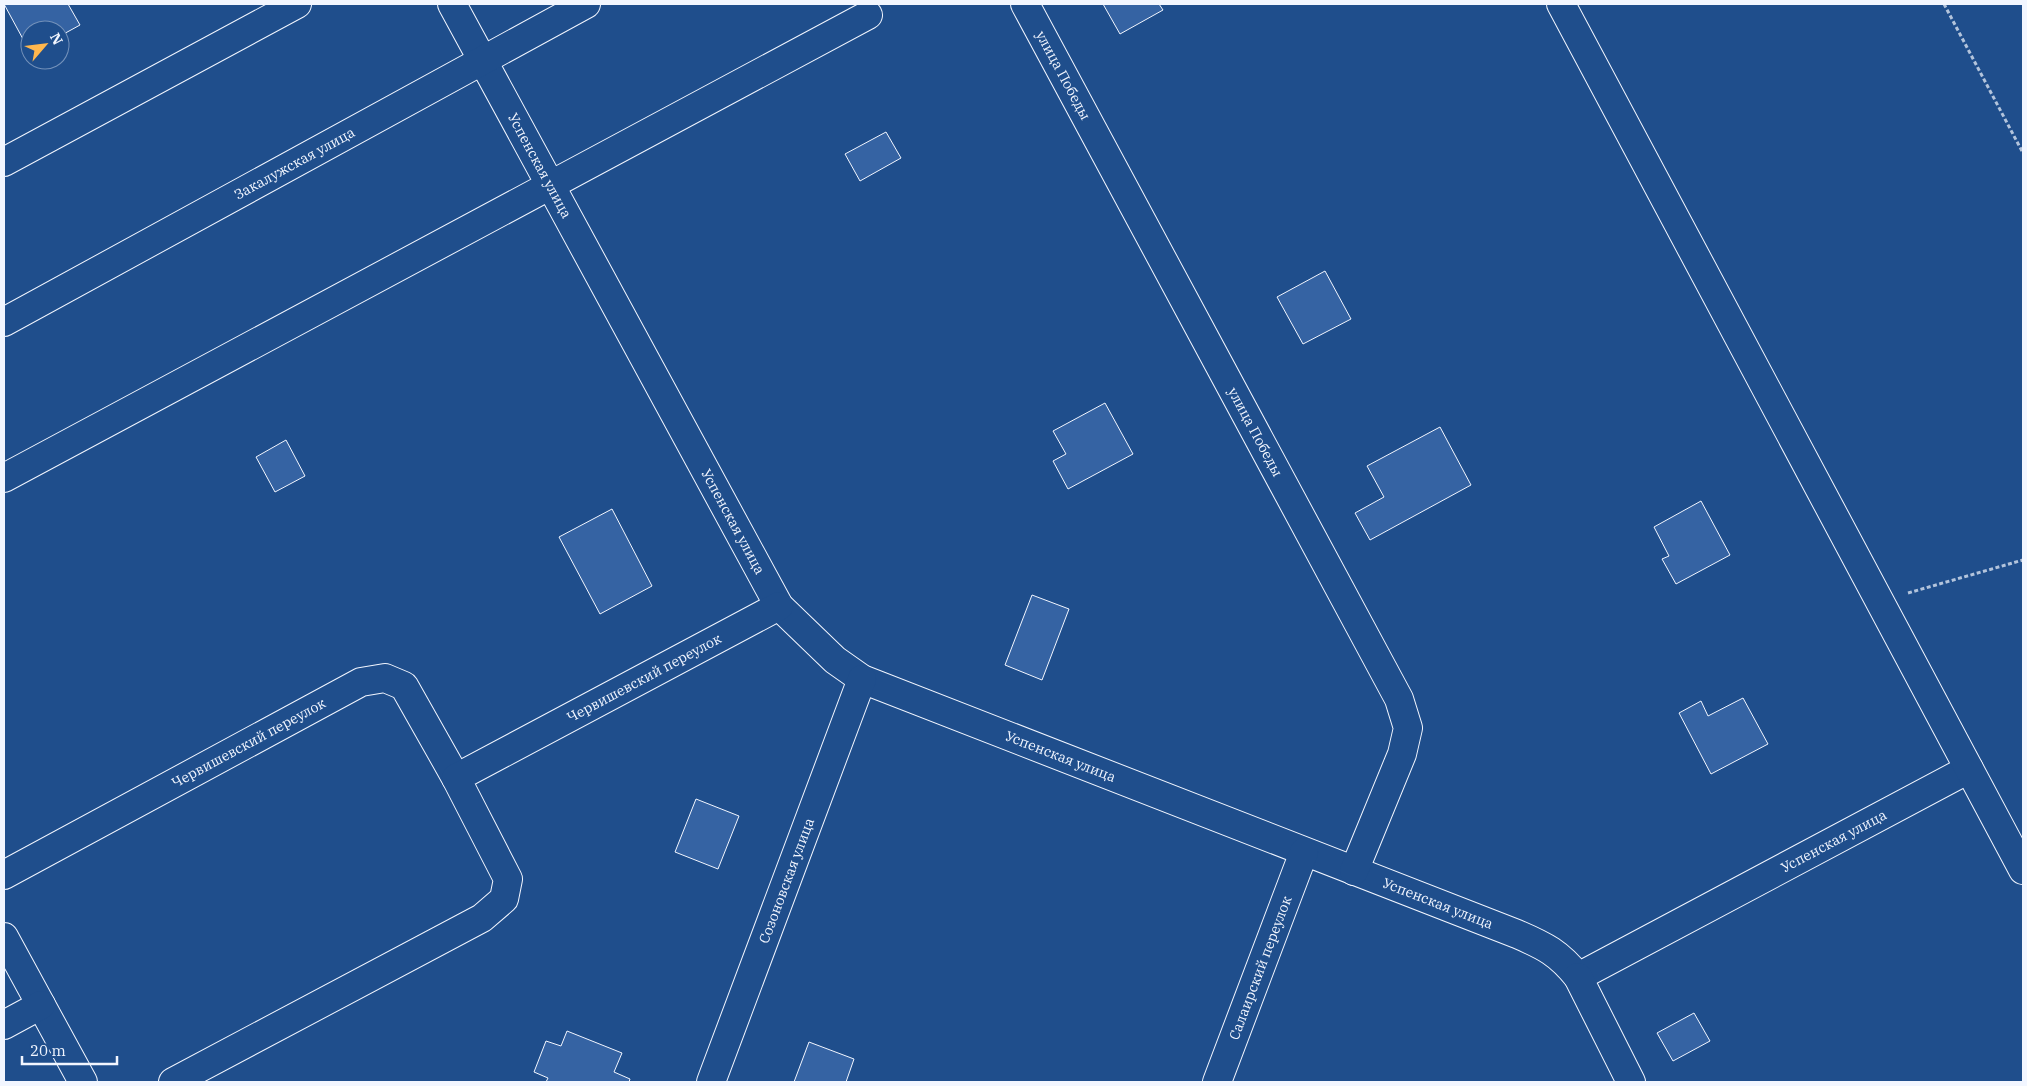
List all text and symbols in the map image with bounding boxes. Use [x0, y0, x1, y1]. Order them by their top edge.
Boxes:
north arrow [20, 20, 70, 70]
street label: улица Победы [1032, 28, 1095, 123]
text: N [46, 30, 67, 48]
street label: Успенская улица [504, 110, 576, 222]
street label: Закалужская улица [231, 123, 358, 204]
street label: улица Победы [1224, 384, 1287, 480]
street label: Успенская улица [697, 466, 769, 578]
street label: Червишевский переулок [564, 629, 724, 726]
street label: Червишевский переулок [168, 694, 329, 792]
street label: Успенская улица [1003, 727, 1119, 786]
street label: Успенская улица [1778, 805, 1890, 876]
street label: Созоновская улица [755, 815, 818, 946]
street label: Успенская улица [1380, 874, 1496, 933]
street label: Салаирский переулок [1225, 893, 1296, 1042]
scale bar [22, 1034, 118, 1066]
text: 20 m [30, 1041, 66, 1060]

